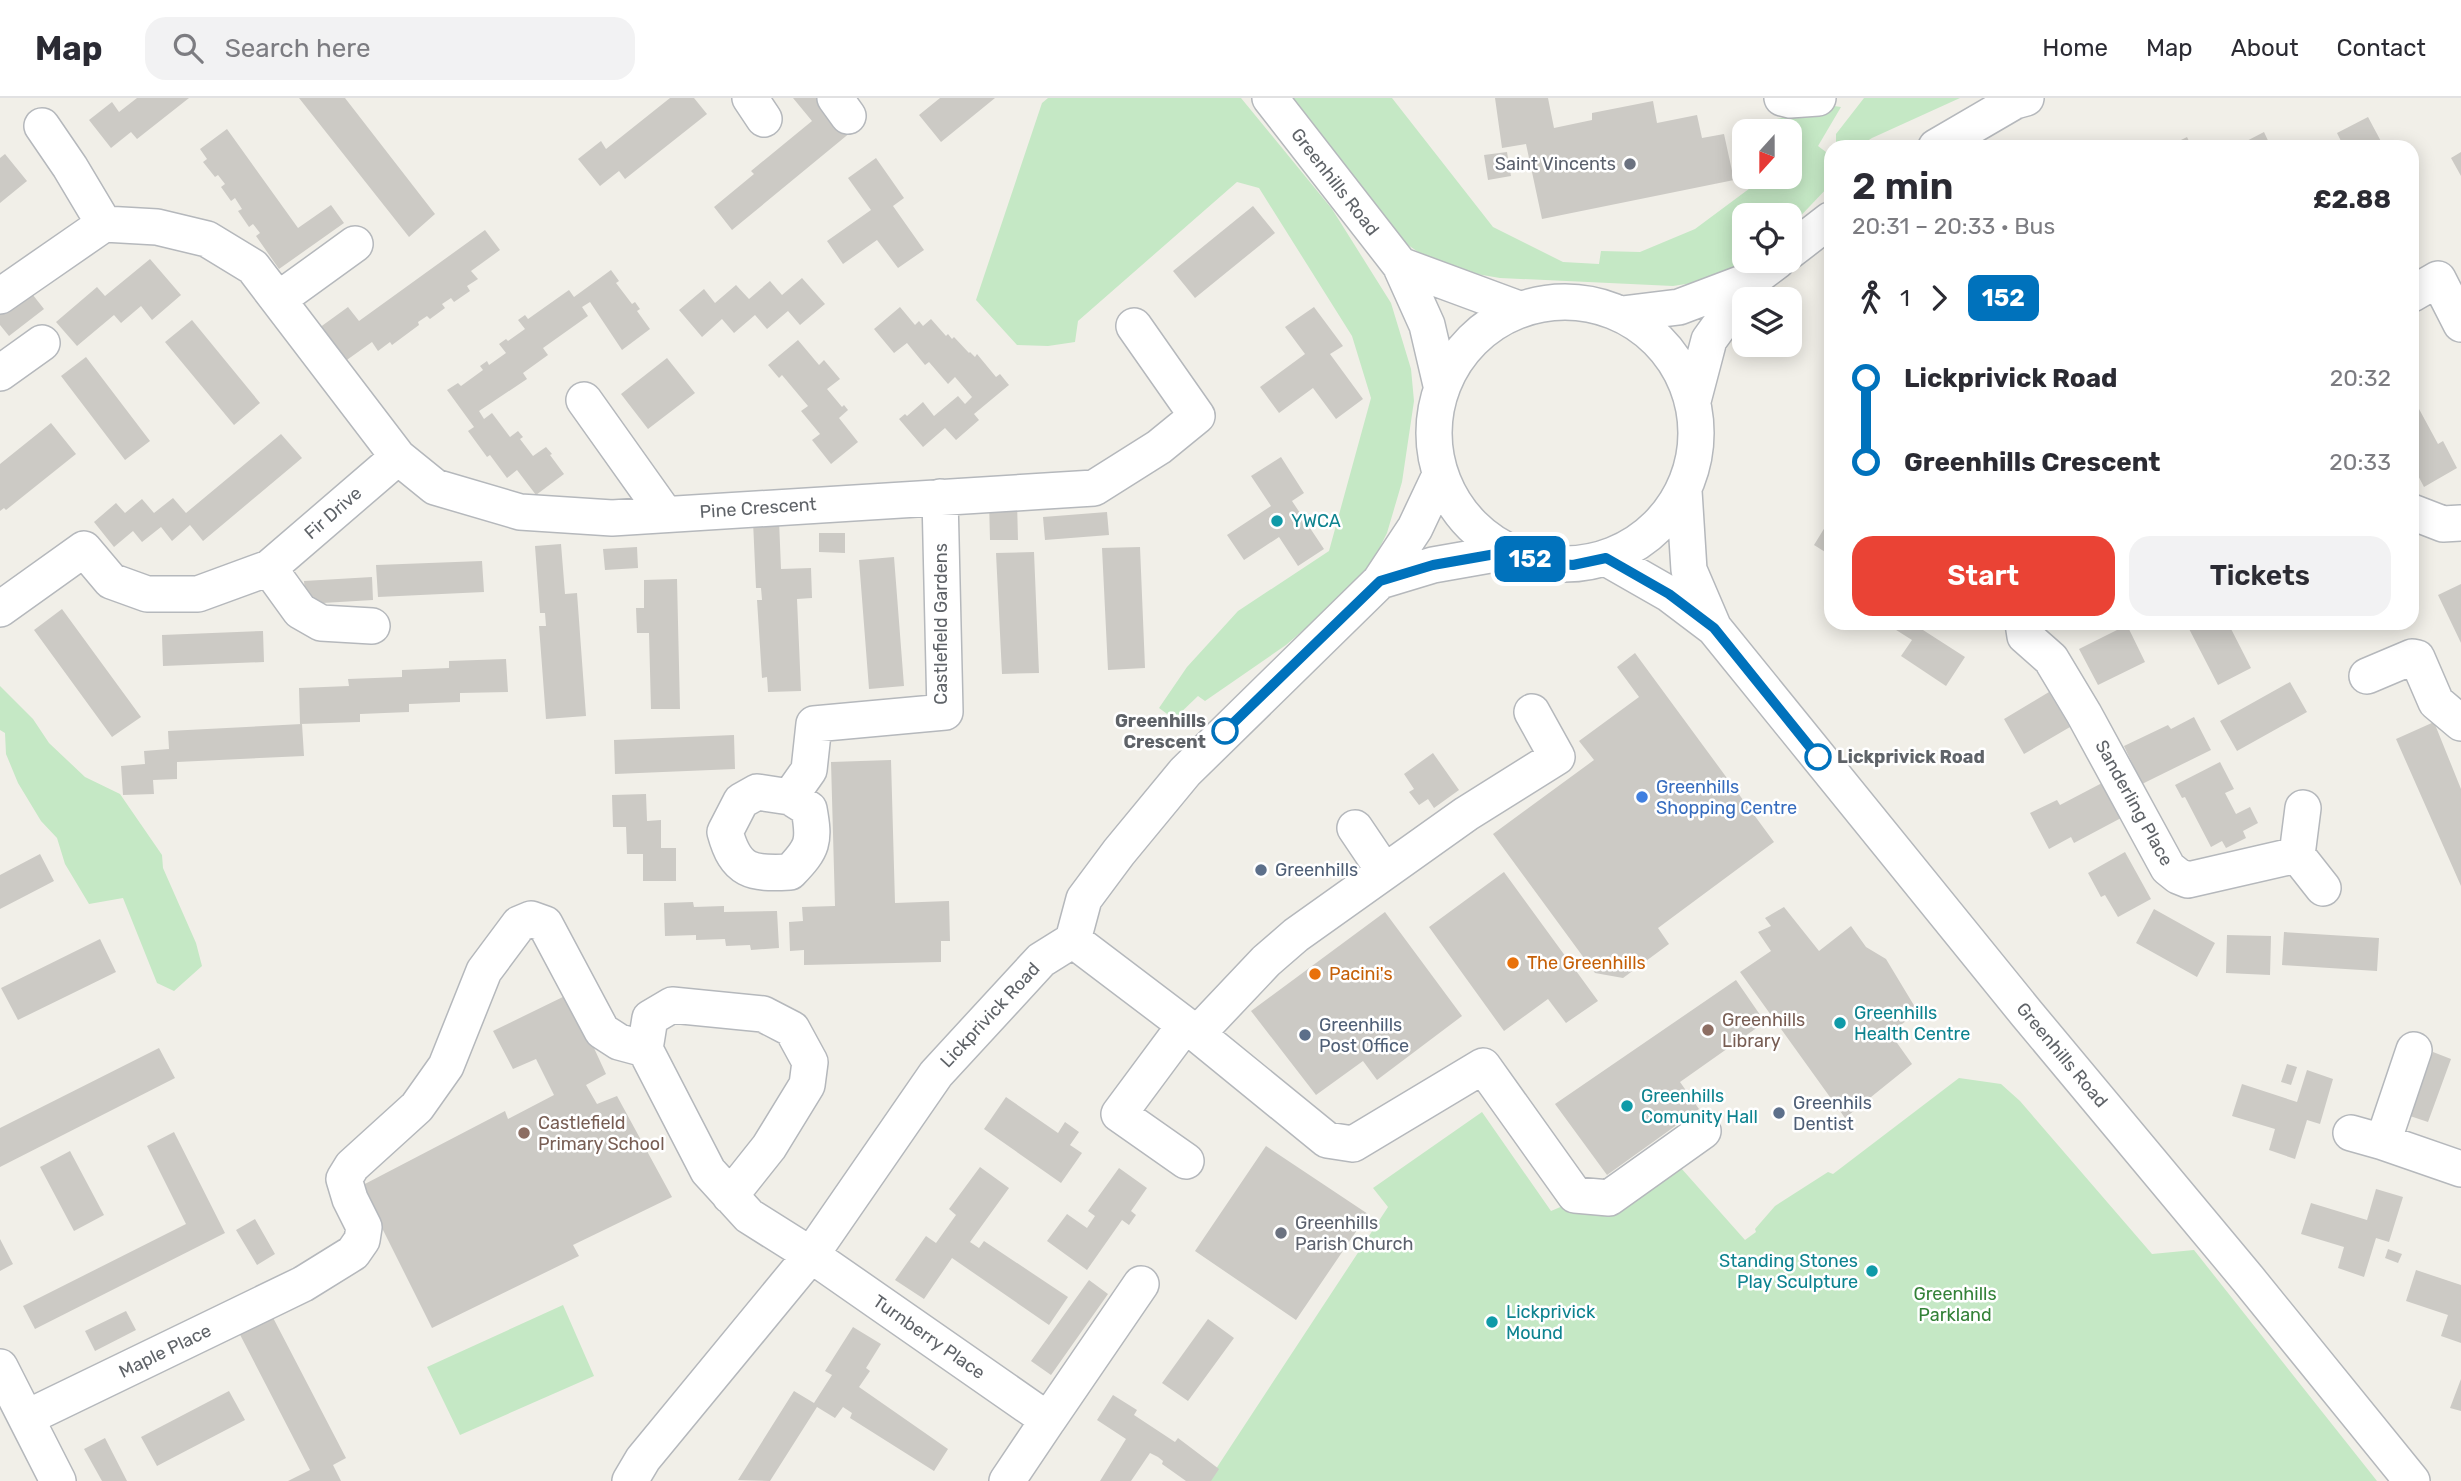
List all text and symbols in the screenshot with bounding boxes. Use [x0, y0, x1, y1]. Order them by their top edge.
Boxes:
search box [145, 17, 635, 80]
text: Map [35, 29, 103, 68]
icon: search [169, 29, 207, 67]
text: Search here [225, 33, 370, 64]
text: Home [2042, 34, 2108, 62]
text: Map [2146, 34, 2193, 62]
text: About [2231, 34, 2299, 62]
text: Contact [2337, 34, 2426, 62]
north arrow [1732, 119, 1802, 189]
map controls [1732, 119, 1802, 357]
street label: Greenhills Road [1286, 124, 1384, 240]
place label: Saint Vincents [1495, 153, 1616, 175]
marker: Saint Vincents [1622, 156, 1638, 172]
text: 2 min [1852, 163, 1954, 209]
text: £2.88 [2313, 184, 2391, 215]
button: locate [1732, 203, 1802, 273]
text: 20:31 – 20:33 · Bus [1852, 212, 2055, 240]
icon: walk [1852, 279, 1890, 317]
icon: forward [1920, 279, 1958, 317]
text: 1 [1900, 284, 1910, 312]
text: 152 [1982, 284, 2025, 312]
button: layers [1732, 287, 1802, 357]
text: Lickprivick Road [1904, 363, 2117, 394]
text: 20:32 [2330, 364, 2391, 392]
text: Greenhills Crescent [1904, 447, 2160, 478]
text: 20:33 [2329, 448, 2391, 476]
street label: Fir Drive [300, 482, 366, 544]
street label: Pine Crescent [699, 493, 817, 523]
place label: YWCA [1291, 510, 1341, 532]
marker: YWCA [1269, 513, 1285, 529]
line badge: 152 [1490, 536, 1570, 582]
button: Start [1852, 536, 2115, 616]
button: Tickets [2129, 536, 2391, 616]
street label: Castlefield Gardens [930, 543, 952, 705]
text: 152 [1508, 545, 1552, 573]
place label: Greenhills Crescent [1115, 710, 1206, 753]
marker: Greenhills Crescent [1212, 718, 1238, 744]
street label: Sanderling Place [2090, 736, 2178, 870]
marker: Lickprivick Road [1805, 744, 1831, 770]
place label: Lickprivick Road [1837, 746, 1985, 768]
place label: Greenhills Shopping Centre [1656, 776, 1797, 819]
marker: Greenhills Shopping Centre [1634, 789, 1650, 805]
place label: Greenhills [1275, 859, 1358, 881]
marker: Greenhills [1253, 862, 1269, 878]
place label: The Greenhills [1527, 952, 1646, 974]
marker: The Greenhills [1505, 955, 1521, 971]
street label: Lickprivick Road [936, 958, 1044, 1072]
place label: Pacini's [1329, 963, 1393, 985]
marker: Pacini's [1307, 966, 1323, 982]
street label: Greenhills Road [2012, 998, 2112, 1112]
place label: Greenhills Health Centre [1854, 1002, 1970, 1045]
place label: Greenhills Library [1722, 1009, 1805, 1052]
place label: Greenhills Post Office [1319, 1014, 1409, 1057]
marker: Greenhills Health Centre [1832, 1015, 1848, 1031]
marker: Greenhills Library [1700, 1022, 1716, 1038]
marker: Greenhills Post Office [1297, 1027, 1313, 1043]
place label: Greenhills Comunity Hall [1641, 1085, 1758, 1128]
place label: Greenhils Dentist [1793, 1092, 1872, 1135]
marker: Greenhills Comunity Hall [1619, 1098, 1635, 1114]
marker: Greenhils Dentist [1771, 1105, 1787, 1121]
place label: Castlefield Primary School [538, 1112, 665, 1155]
marker: Castlefield Primary School [516, 1125, 532, 1141]
place label: Greenhills Parish Church [1295, 1212, 1413, 1255]
marker: Greenhills Parish Church [1273, 1225, 1289, 1241]
place label: Standing Stones Play Sculpture [1719, 1250, 1858, 1293]
marker: Standing Stones Play Sculpture [1864, 1263, 1880, 1279]
park label: Greenhills Parkland [1913, 1283, 1997, 1326]
street label: Turnberry Place [869, 1290, 989, 1384]
place label: Lickprivick Mound [1506, 1301, 1596, 1344]
marker: Lickprivick Mound [1484, 1314, 1500, 1330]
street label: Maple Place [115, 1319, 215, 1383]

